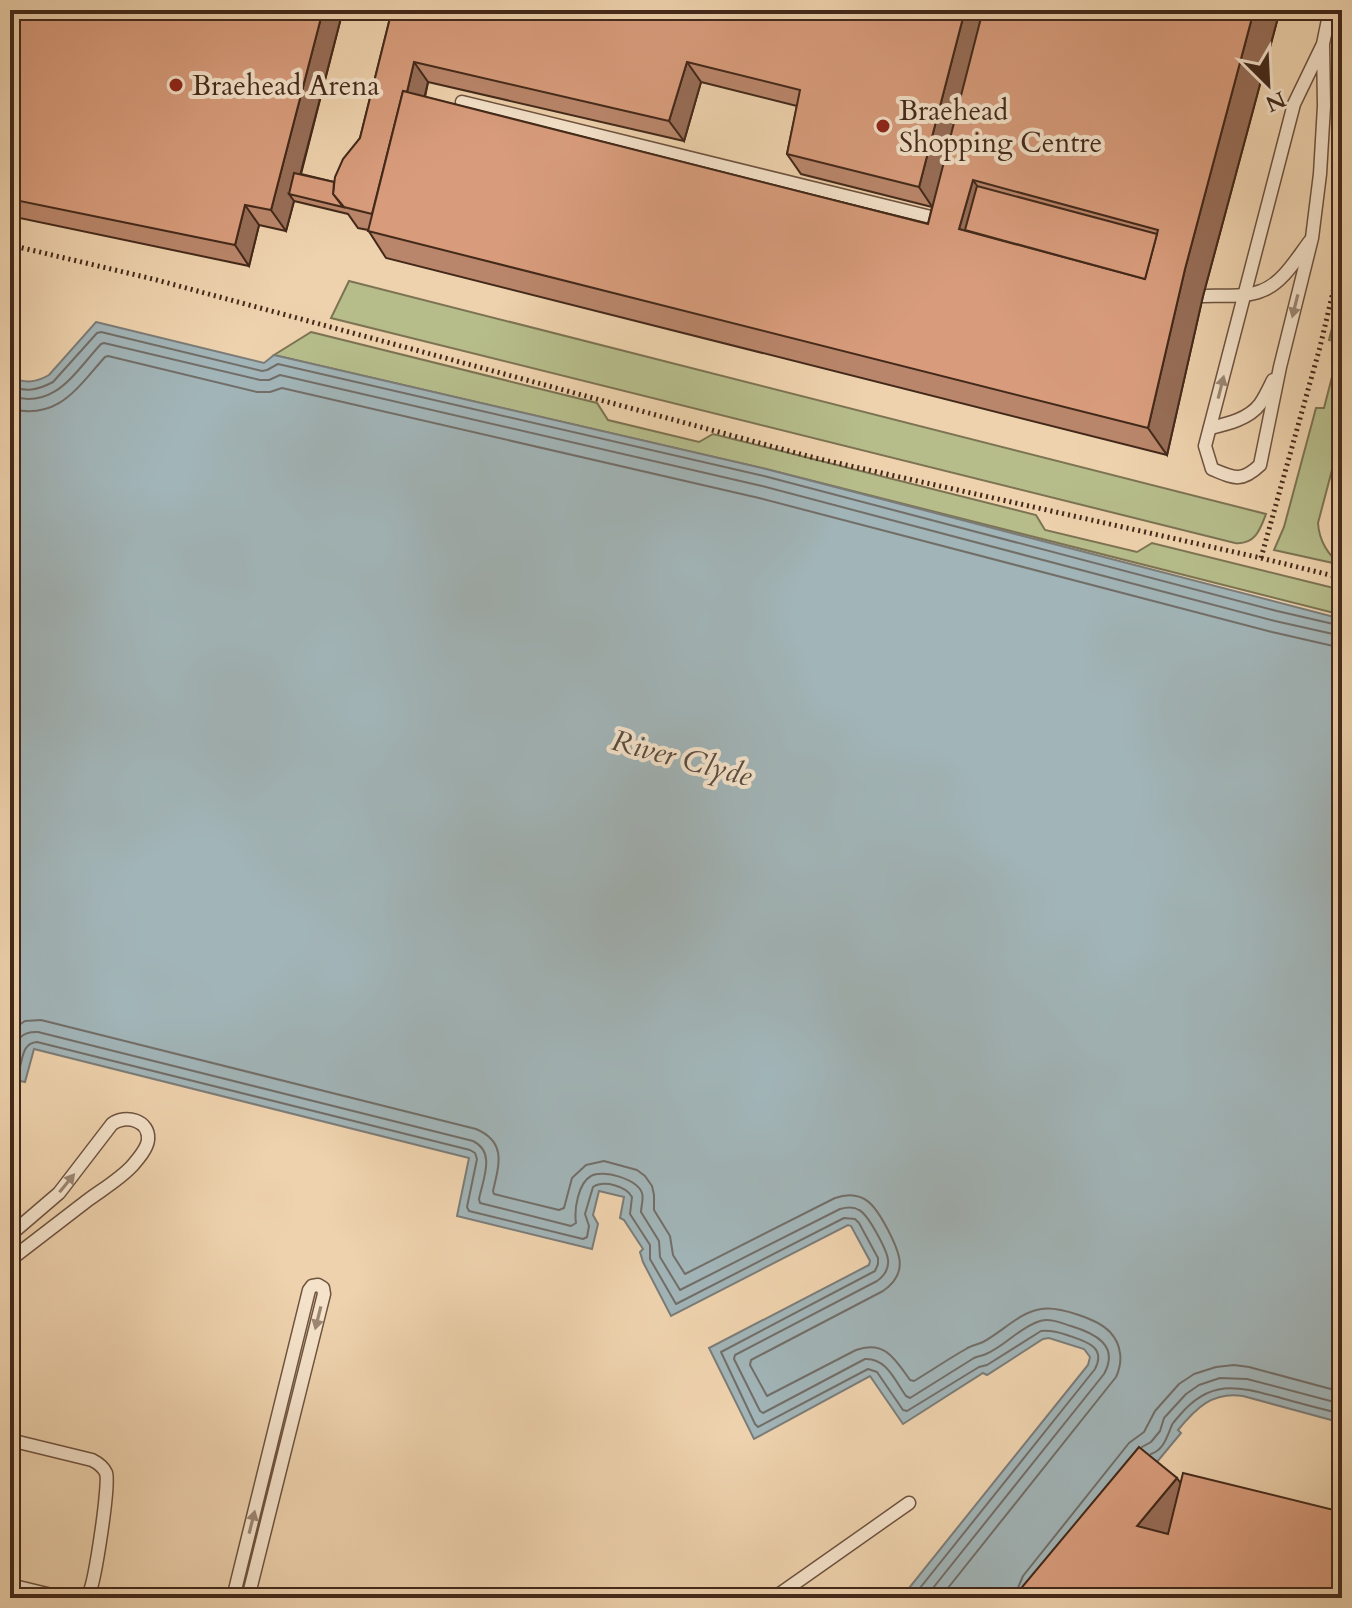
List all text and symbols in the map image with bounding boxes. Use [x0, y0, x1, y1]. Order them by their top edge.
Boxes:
north arrow [1228, 44, 1308, 124]
place label: Braehead Arena [192, 67, 380, 105]
marker: Braehead Arena [167, 76, 185, 94]
text: N [1261, 84, 1291, 119]
place label: Braehead Shopping Centre [899, 92, 1102, 162]
marker: Braehead Shopping Centre [874, 117, 892, 135]
one-way arrow [1289, 293, 1301, 318]
one-way arrow [1215, 375, 1227, 400]
water label: River Clyde [607, 720, 757, 797]
one-way arrow [58, 1173, 75, 1193]
one-way arrow [311, 1306, 323, 1331]
one-way arrow [246, 1510, 259, 1535]

